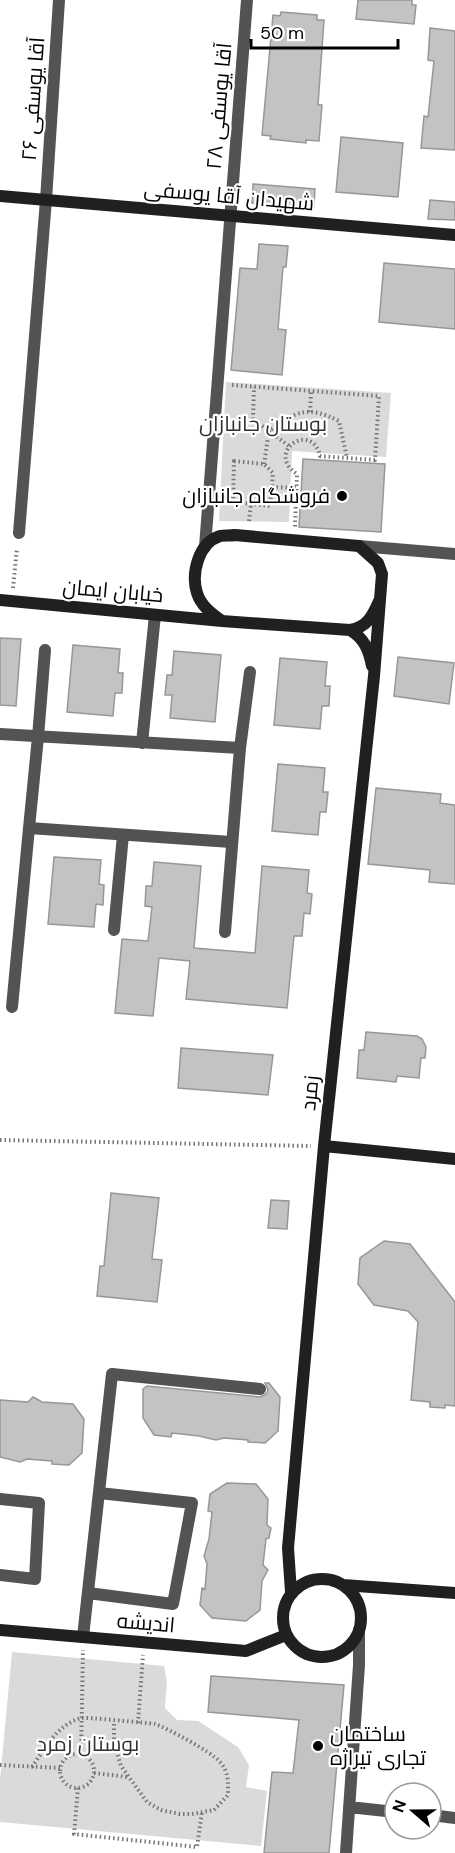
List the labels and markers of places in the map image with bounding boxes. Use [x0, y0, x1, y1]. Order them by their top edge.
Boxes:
place label: فروشگاه جانبازان [182, 482, 330, 510]
marker: فروشگاه جانبازان [335, 489, 349, 503]
place label: ساختمان تجاری تیراژه [330, 1720, 426, 1772]
marker: ساختمان تجاری تیراژه [311, 1739, 325, 1753]

